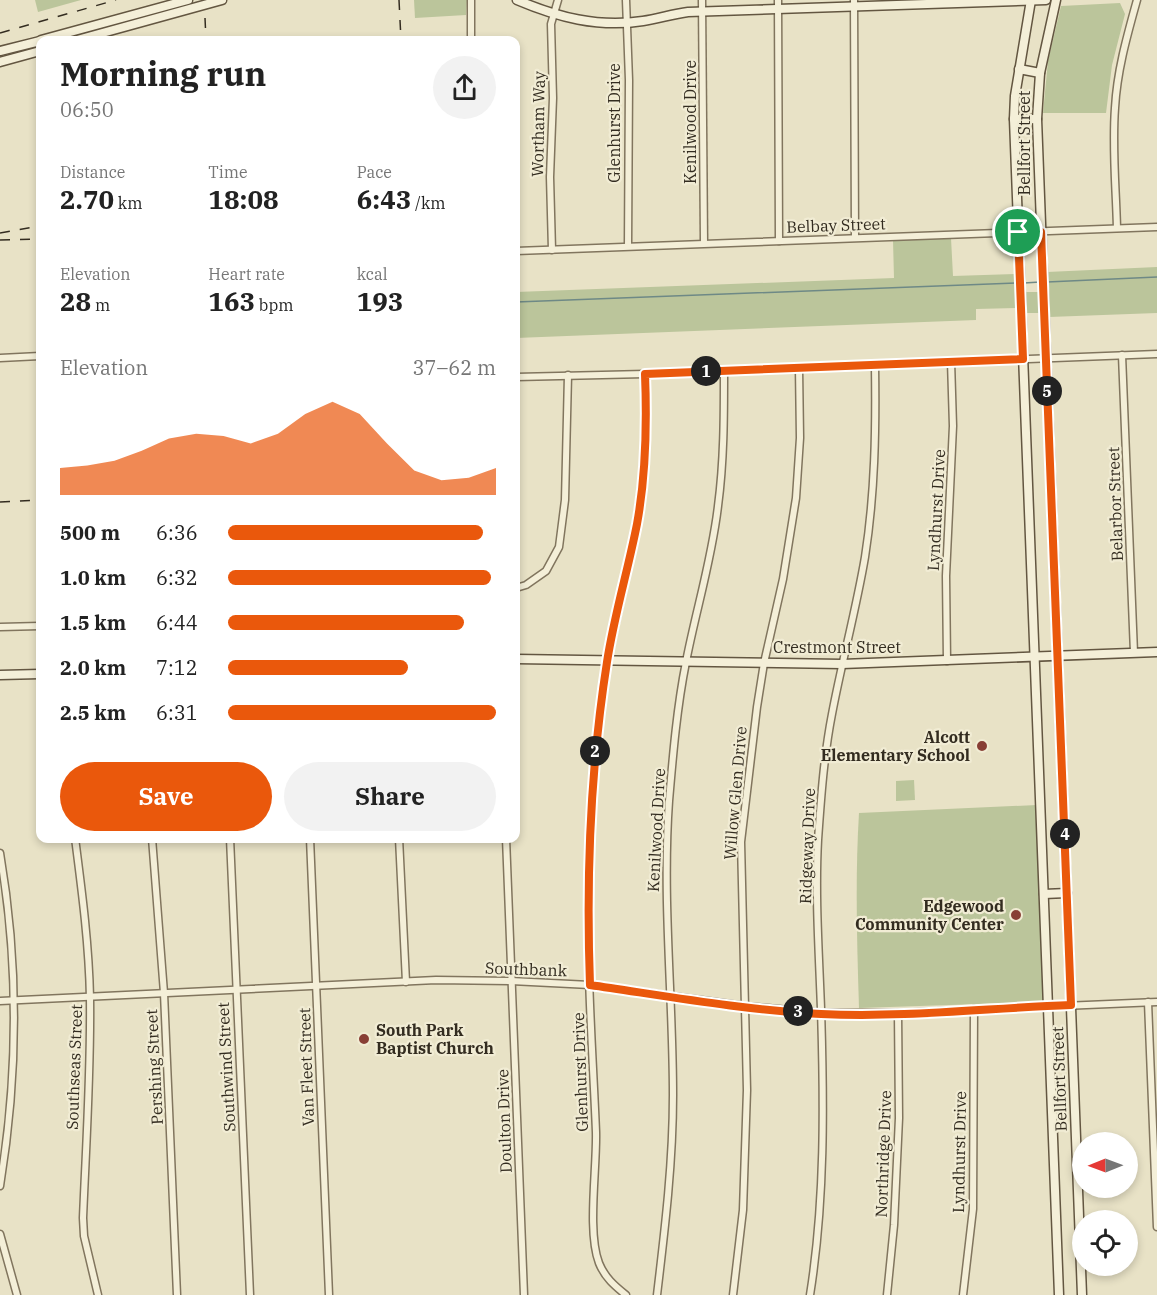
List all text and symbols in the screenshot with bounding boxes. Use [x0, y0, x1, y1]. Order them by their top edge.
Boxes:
text: Morning run [60, 52, 266, 95]
button: share [433, 56, 496, 119]
street label: Kenilwood Drive [680, 60, 700, 184]
street label: Glenhurst Drive [604, 63, 624, 183]
street label: Wortham Way [527, 70, 549, 177]
street label: Bellfort Street [1014, 90, 1034, 195]
text: 06:50 [60, 96, 114, 123]
text: Distance [60, 162, 125, 182]
text: Time [208, 162, 248, 182]
text: Pace [357, 162, 392, 182]
text: 2.70 [60, 182, 114, 216]
text: 18:08 [208, 182, 279, 216]
text: 6:43 [357, 182, 411, 216]
text: km [114, 193, 142, 213]
text: /km [411, 193, 446, 213]
pin [992, 206, 1043, 257]
street label: Belbay Street [786, 213, 886, 237]
icon: arrive [1001, 215, 1034, 248]
text: Elevation [60, 264, 130, 284]
text: Heart rate [208, 264, 285, 284]
text: kcal [357, 264, 388, 284]
text: 28 [60, 284, 91, 318]
text: 163 [208, 284, 255, 318]
text: 193 [357, 284, 403, 318]
text: m [91, 295, 110, 315]
text: bpm [255, 295, 293, 315]
text: Elevation [60, 354, 148, 381]
text: 37–62 m [413, 354, 496, 381]
pin: 1 [691, 356, 721, 386]
text: 1 [701, 361, 711, 381]
pin: 5 [1032, 376, 1062, 406]
text: 5 [1042, 381, 1052, 401]
street label: Belarbor Street [1103, 446, 1127, 562]
street label: Lyndhurst Drive [923, 449, 949, 571]
text: 500 m [60, 519, 120, 546]
text: 6:36 [156, 519, 198, 546]
text: 1.0 km [60, 564, 126, 591]
text: 6:32 [156, 564, 198, 591]
text: 1.5 km [60, 609, 126, 636]
text: 6:44 [156, 609, 198, 636]
street label: Crestmont Street [773, 637, 901, 657]
text: 2.0 km [60, 654, 126, 681]
text: 7:12 [156, 654, 198, 681]
text: 2.5 km [60, 699, 126, 726]
text: 6:31 [156, 699, 198, 726]
street label: Willow Glen Drive [719, 725, 751, 861]
place label: Alcott Elementary School [821, 727, 970, 765]
pin: 2 [580, 736, 610, 766]
marker: Alcott Elementary School [975, 739, 989, 753]
text: 2 [590, 741, 600, 761]
button: Save [60, 762, 272, 831]
button: Share [284, 762, 496, 831]
street label: Kenilwood Drive [643, 768, 669, 892]
street label: Ridgeway Drive [795, 788, 819, 904]
pin: 4 [1050, 819, 1080, 849]
text: 4 [1060, 824, 1070, 844]
place label: Edgewood Community Center [855, 896, 1004, 934]
marker: Edgewood Community Center [1009, 908, 1023, 922]
street label: Southbank [485, 958, 568, 980]
pin: 3 [783, 996, 813, 1026]
street label: Southwind Street [213, 1001, 239, 1132]
text: 3 [793, 1001, 803, 1021]
street label: Southseas Street [62, 1003, 86, 1130]
street label: Van Fleet Street [294, 1007, 318, 1127]
street label: Pershing Street [141, 1008, 167, 1125]
street label: Glenhurst Drive [568, 1012, 592, 1132]
place label: South Park Baptist Church [376, 1020, 494, 1058]
street label: Bellfort Street [1047, 1026, 1071, 1132]
marker: South Park Baptist Church [357, 1032, 371, 1046]
street label: Doulton Drive [492, 1069, 516, 1173]
street label: Northridge Drive [871, 1090, 895, 1218]
street label: Lyndhurst Drive [948, 1091, 970, 1213]
north arrow [1072, 1132, 1138, 1198]
map controls [1072, 1132, 1138, 1276]
button: locate [1072, 1210, 1138, 1276]

